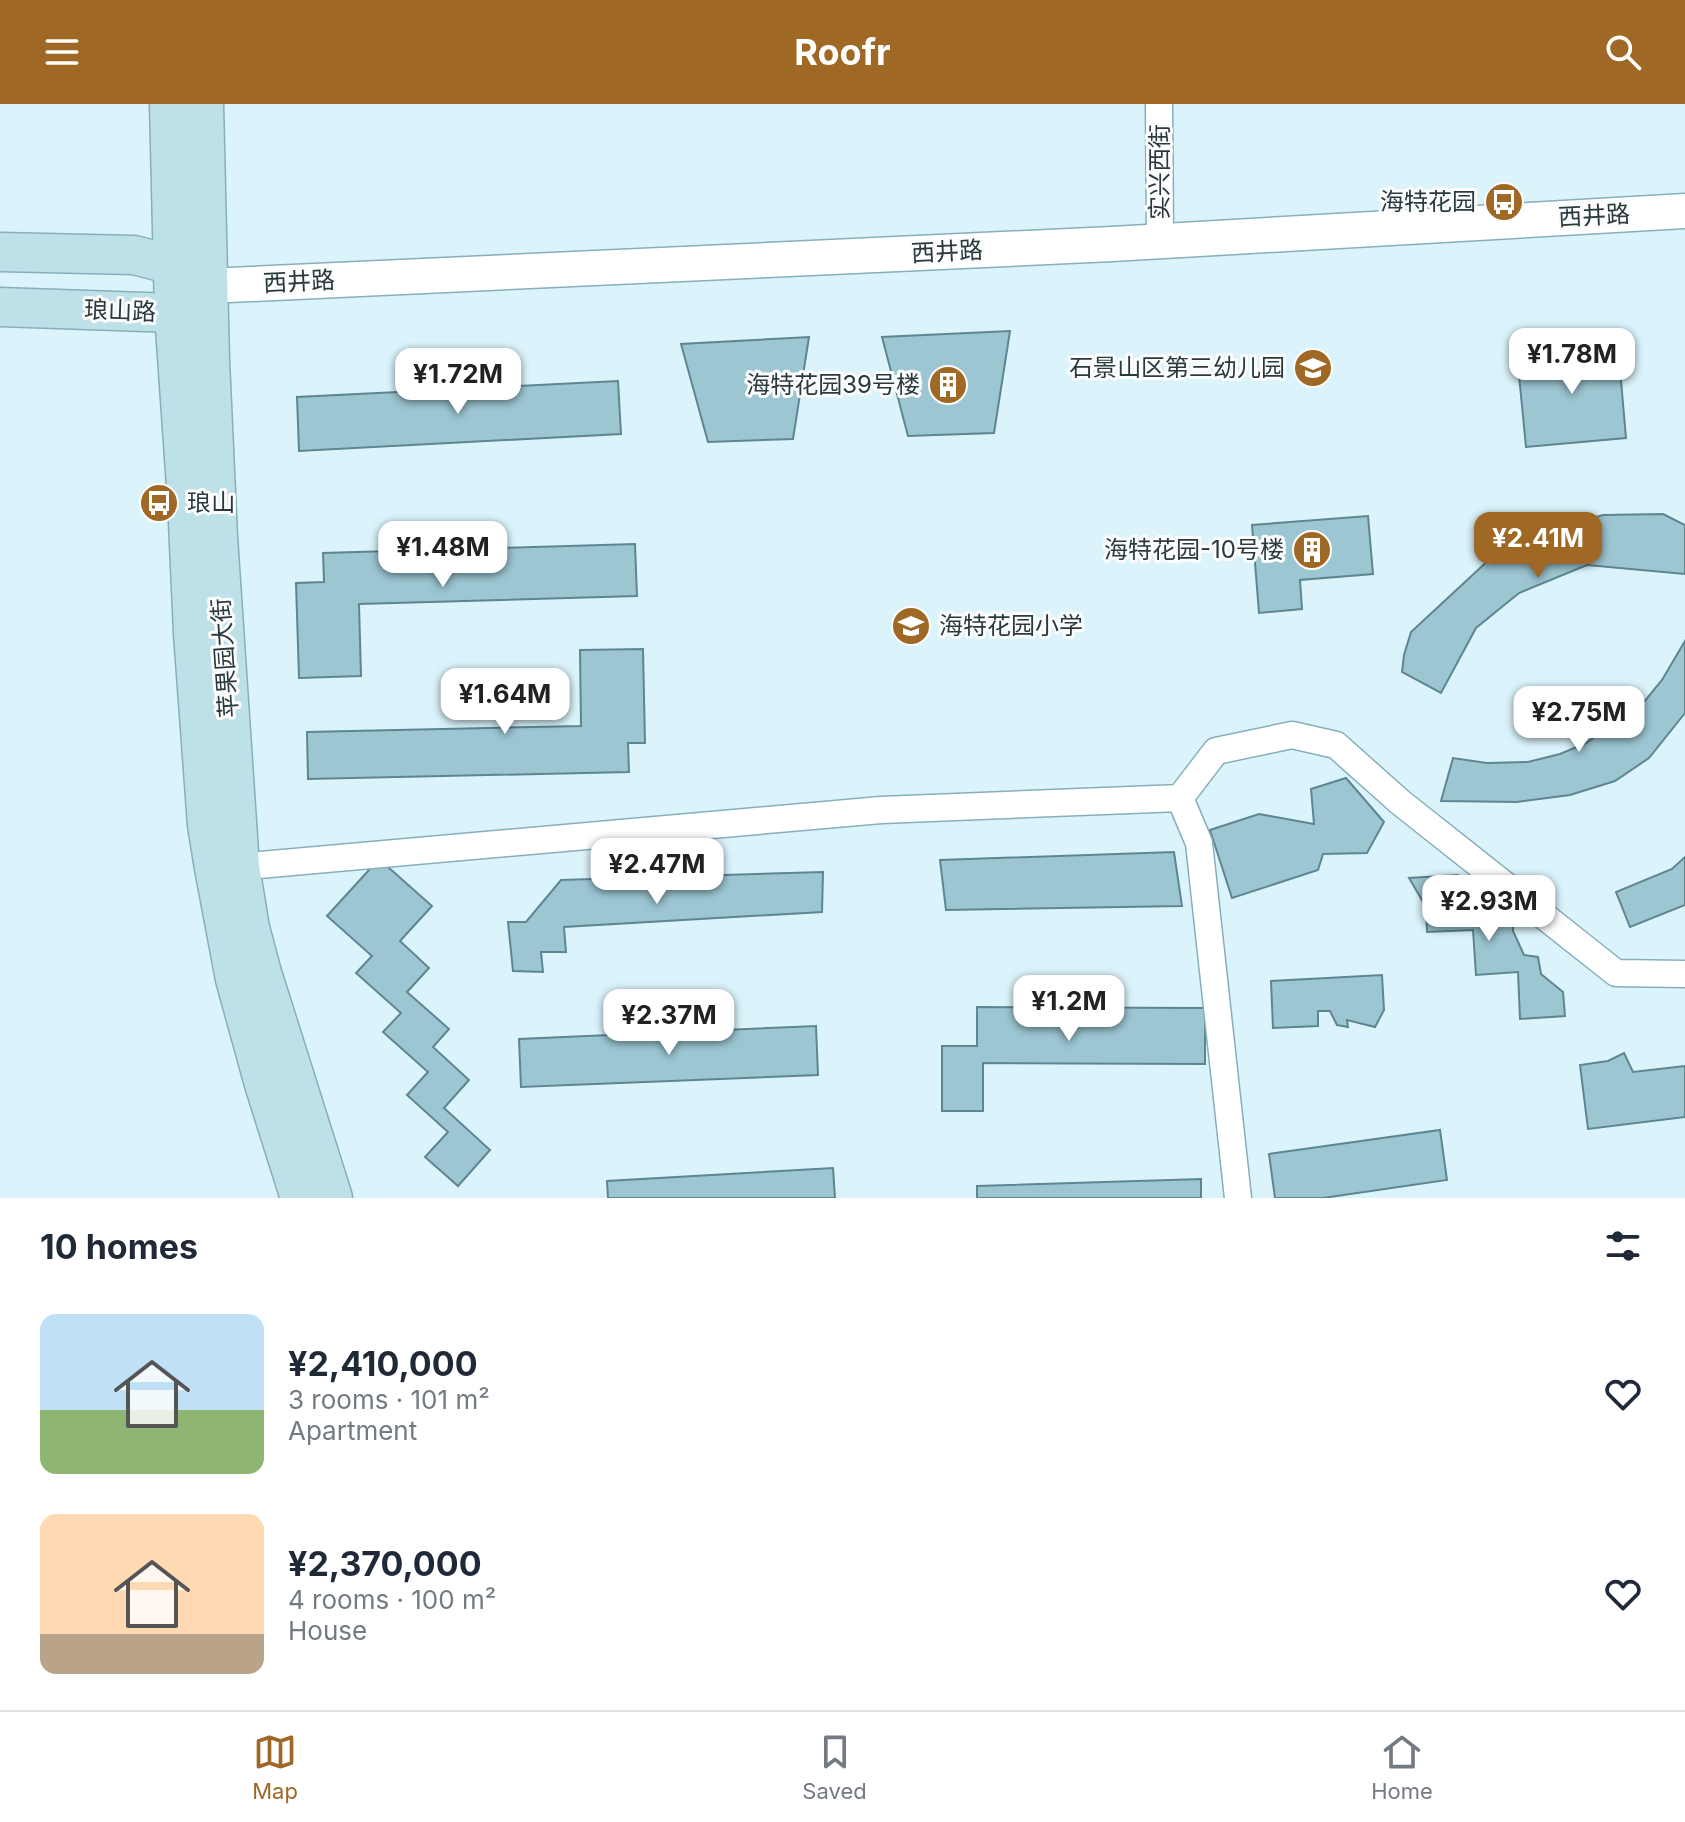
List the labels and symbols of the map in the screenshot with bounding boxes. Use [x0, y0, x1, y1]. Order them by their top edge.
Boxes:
street label: 实兴西街 [1145, 124, 1174, 220]
bus stop icon: 海特花园 [1483, 181, 1525, 223]
place label: 海特花园 [1380, 187, 1476, 216]
street label: 西井路 [1557, 199, 1631, 232]
street label: 西井路 [910, 235, 984, 268]
street label: 西井路 [262, 265, 336, 298]
street label: 琅山路 [84, 295, 157, 326]
pin: ¥1.78M [1507, 328, 1637, 396]
school or university icon: 石景山区第三幼儿园 [1292, 347, 1334, 389]
pin: ¥1.72M [393, 348, 523, 416]
place label: 石景山区第三幼儿园 [1069, 353, 1285, 382]
building icon: 海特花园39号楼 [927, 364, 969, 406]
place label: 海特花园39号楼 [746, 370, 920, 399]
bus stop icon: 琅山 [138, 482, 180, 524]
place label: 琅山 [187, 488, 235, 517]
pin: ¥2.41M [1473, 512, 1603, 580]
pin: ¥1.48M [378, 521, 508, 589]
building icon: 海特花园-10号楼 [1291, 529, 1333, 571]
place label: 海特花园-10号楼 [1104, 535, 1284, 564]
street label: 苹果园大街 [206, 597, 243, 719]
school or university icon: 海特花园小学 [890, 605, 932, 647]
place label: 海特花园小学 [939, 611, 1083, 640]
pin: ¥1.64M [440, 668, 570, 736]
pin: ¥2.75M [1514, 686, 1644, 754]
pin: ¥2.47M [592, 838, 722, 906]
pin: ¥2.93M [1424, 875, 1554, 943]
pin: ¥1.2M [1013, 975, 1125, 1043]
pin: ¥2.37M [604, 989, 734, 1057]

